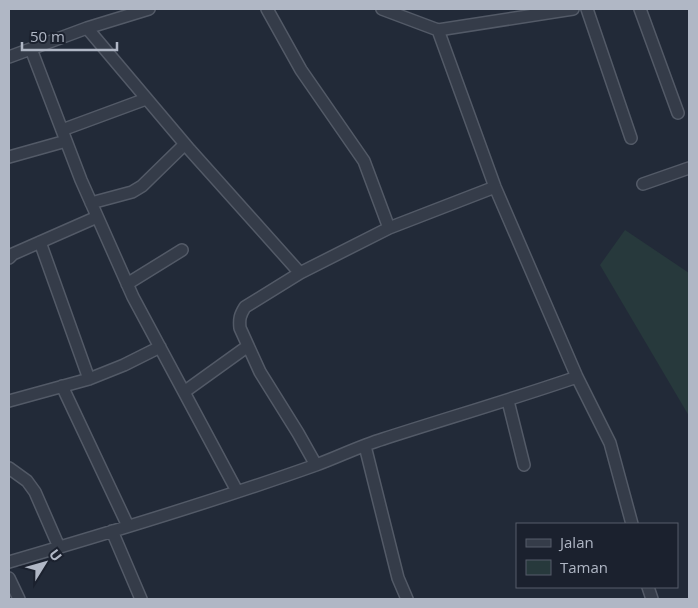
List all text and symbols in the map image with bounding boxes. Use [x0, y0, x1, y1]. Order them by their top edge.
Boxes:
scale bar [22, 20, 118, 52]
text: 50 m [30, 26, 65, 46]
legend [516, 523, 678, 588]
text: Jalan [558, 532, 594, 552]
north arrow [20, 538, 70, 588]
text: U [45, 545, 67, 565]
text: Taman [560, 557, 608, 577]

